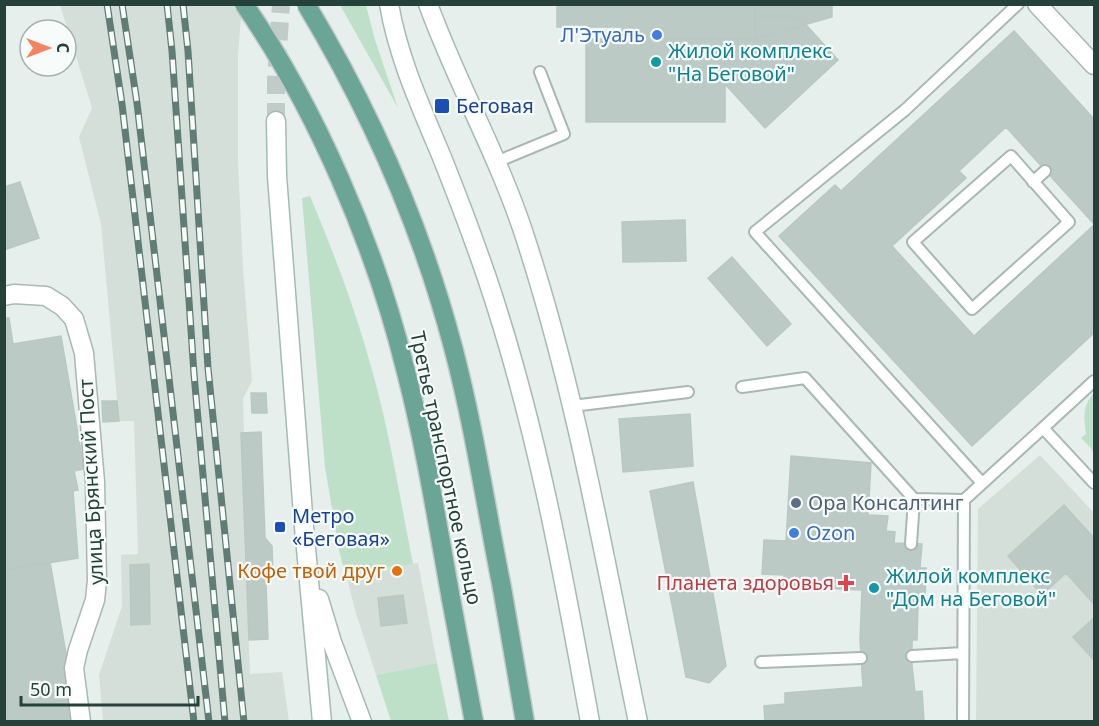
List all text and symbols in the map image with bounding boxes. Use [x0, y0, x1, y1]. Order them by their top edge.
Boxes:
north arrow [18, 18, 78, 78]
place label: Л'Этуаль [561, 21, 645, 48]
marker: Л'Этуаль [650, 28, 664, 42]
place label: Жилой комплекс "На Беговой" [668, 37, 832, 87]
text: С [52, 43, 74, 53]
marker: Жилой комплекс "На Беговой" [649, 55, 663, 69]
place label: Беговая [456, 92, 534, 119]
marker: Беговая [433, 97, 451, 115]
street label: Третье транспортное кольцо [404, 329, 489, 607]
street label: улица Брянский Пост [72, 378, 109, 586]
place label: Ора Консалтинг [808, 489, 964, 516]
marker: Ора Консалтинг [789, 496, 803, 510]
place label: Метро «Беговая» [292, 502, 390, 552]
place label: Ozon [806, 519, 855, 546]
marker: Метро «Беговая» [273, 520, 287, 534]
marker: Ozon [787, 526, 801, 540]
place label: Кофе твой друг [237, 557, 385, 584]
place label: Жилой комплекс "Дом на Беговой" [886, 562, 1056, 612]
marker: Кофе твой друг [390, 564, 404, 578]
place label: Планета здоровья [657, 569, 834, 596]
marker: Планета здоровья [839, 576, 853, 590]
marker: Жилой комплекс "Дом на Беговой" [867, 581, 881, 595]
scale bar [21, 669, 198, 707]
text: 50 m [30, 677, 72, 701]

